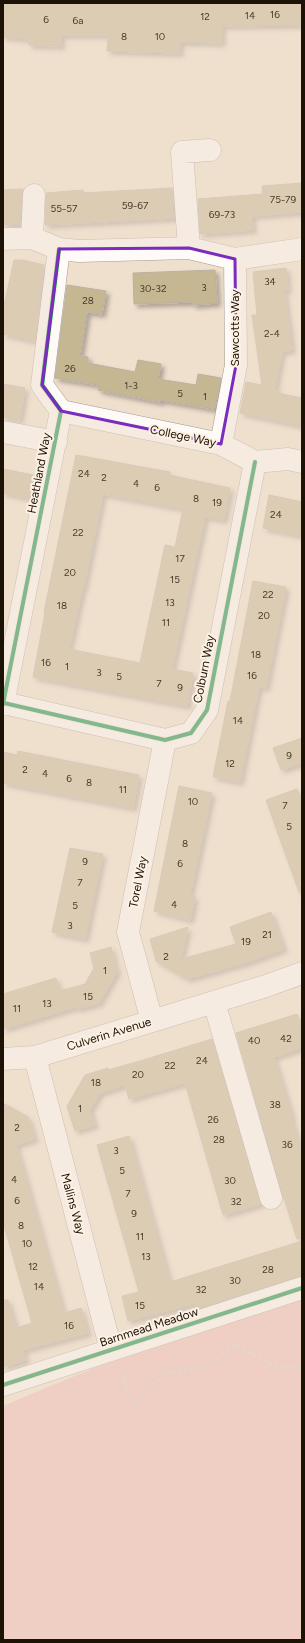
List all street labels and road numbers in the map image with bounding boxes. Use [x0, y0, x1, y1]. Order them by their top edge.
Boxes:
street label: Sawcotts Way [228, 289, 242, 367]
street label: College Way [149, 422, 218, 450]
street label: Heathland Way [24, 431, 54, 514]
street label: Colburn Way [191, 633, 218, 704]
street label: Torel Way [126, 854, 150, 909]
street label: Culverin Avenue [65, 1014, 153, 1054]
street label: Mallins Way [58, 1172, 88, 1237]
street label: Barnmead Meadow [98, 1304, 201, 1350]

